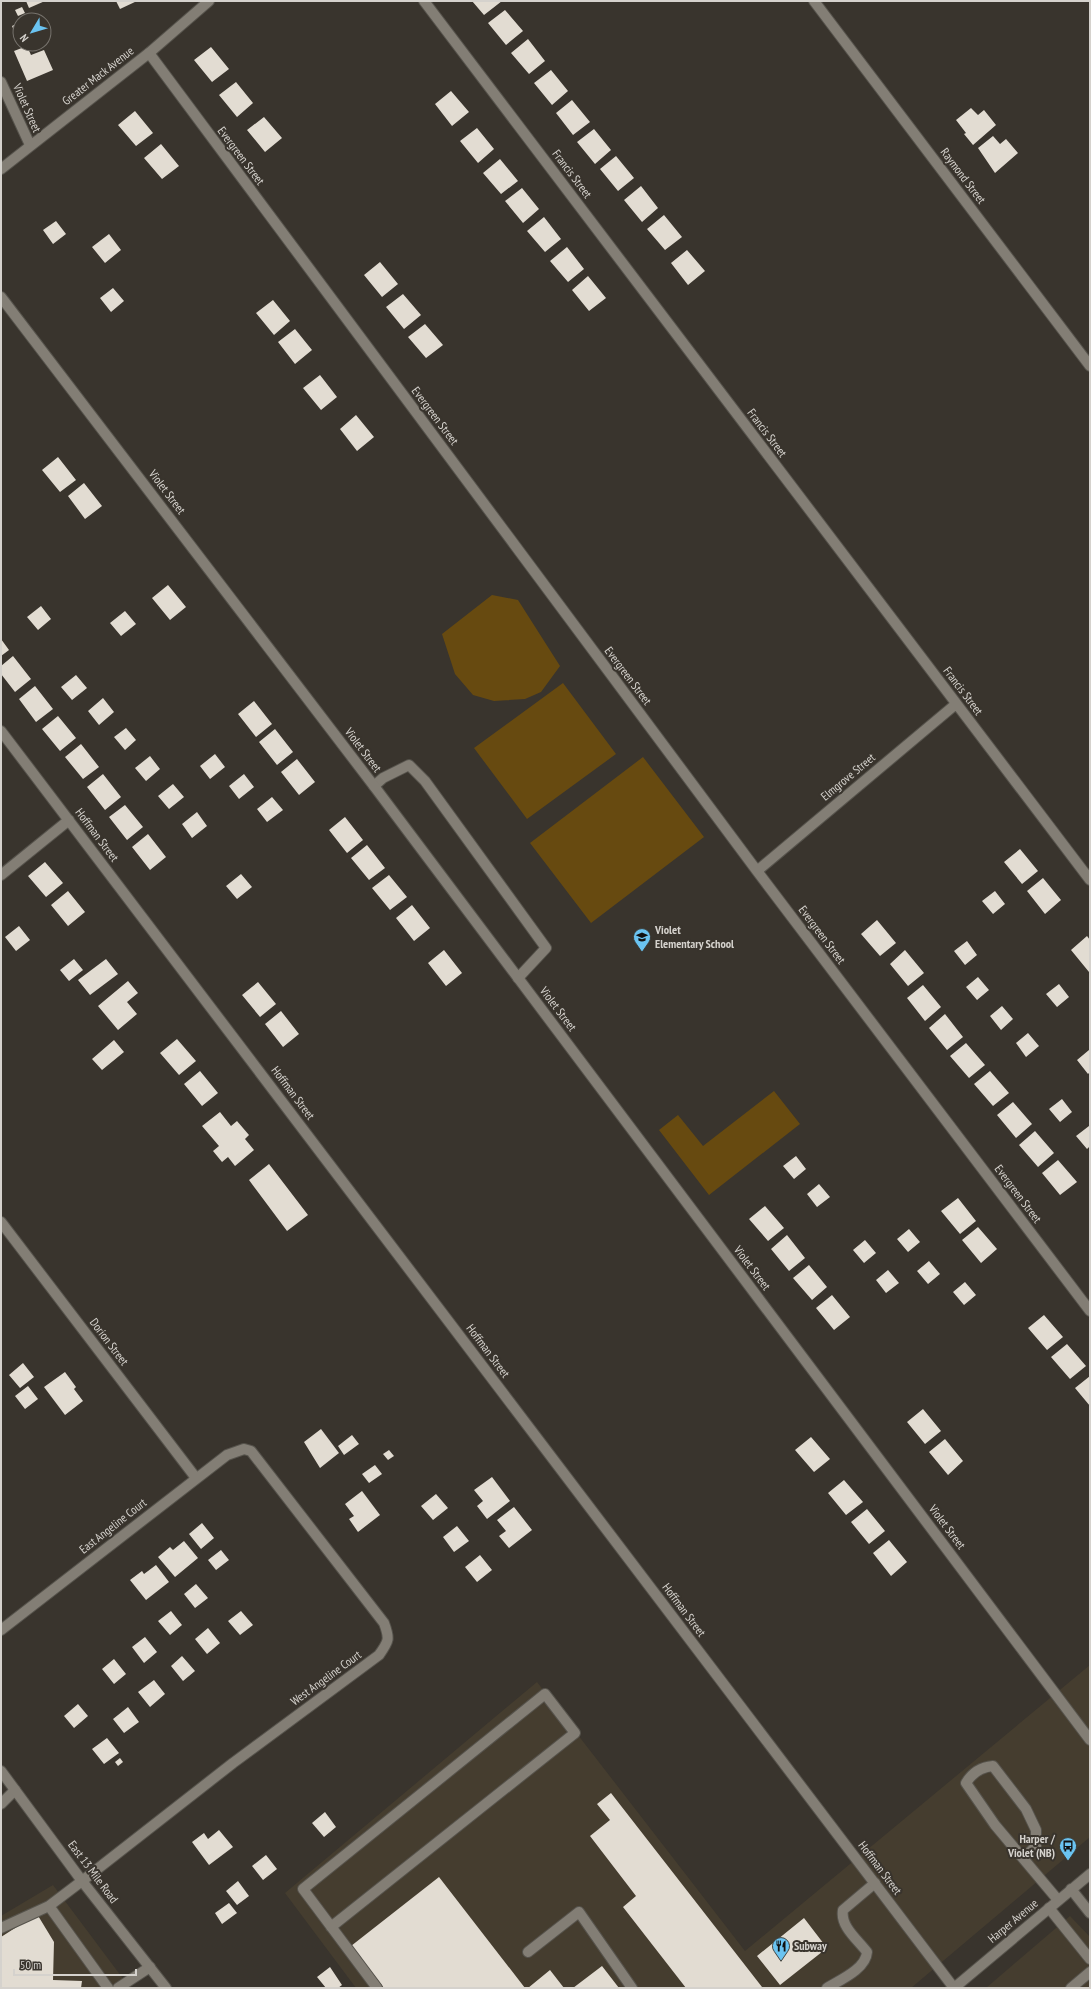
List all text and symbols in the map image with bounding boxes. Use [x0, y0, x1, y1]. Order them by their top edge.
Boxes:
north arrow [12, 12, 52, 52]
text: N [17, 31, 31, 45]
street label: Greater Mack Avenue [59, 43, 136, 108]
street label: Violet Street [10, 80, 45, 135]
street label: Evergreen Street [215, 124, 269, 188]
street label: Raymond Street [938, 145, 990, 207]
street label: Francis Street [549, 147, 596, 201]
street label: Evergreen Street [409, 384, 463, 448]
street label: Francis Street [744, 406, 791, 460]
street label: Violet Street [145, 466, 189, 517]
street label: Evergreen Street [602, 644, 656, 708]
street label: Francis Street [940, 664, 987, 718]
street label: Violet Street [341, 724, 385, 775]
street label: Elmgrove Street [817, 749, 878, 804]
street label: Hoffman Street [72, 805, 123, 865]
street label: Evergreen Street [796, 903, 850, 967]
place label: Violet Elementary School [654, 922, 734, 951]
school or university icon: Violet Elementary School [632, 927, 652, 952]
street label: Violet Street [536, 983, 580, 1034]
street label: Hoffman Street [268, 1063, 319, 1123]
street label: Evergreen Street [992, 1162, 1046, 1226]
street label: Violet Street [730, 1242, 774, 1293]
street label: Dorion Street [87, 1315, 132, 1369]
street label: Hoffman Street [463, 1321, 514, 1381]
street label: East Angeline Court [76, 1494, 150, 1557]
street label: Violet Street [925, 1501, 969, 1552]
street label: Hoffman Street [659, 1580, 710, 1640]
street label: West Angeline Court [287, 1646, 365, 1708]
place label: Harper / Violet (NB) [1007, 1831, 1056, 1860]
bus stop icon: Harper / Violet (NB) [1058, 1836, 1078, 1861]
street label: East 13 Mile Road [65, 1838, 122, 1906]
street label: Hoffman Street [855, 1838, 906, 1898]
street label: Harper Avenue [985, 1895, 1041, 1946]
restaurant icon: Subway [771, 1936, 791, 1961]
place label: Subway [794, 1938, 827, 1953]
scale bar [14, 1951, 136, 1977]
text: 50 m [20, 1957, 41, 1972]

